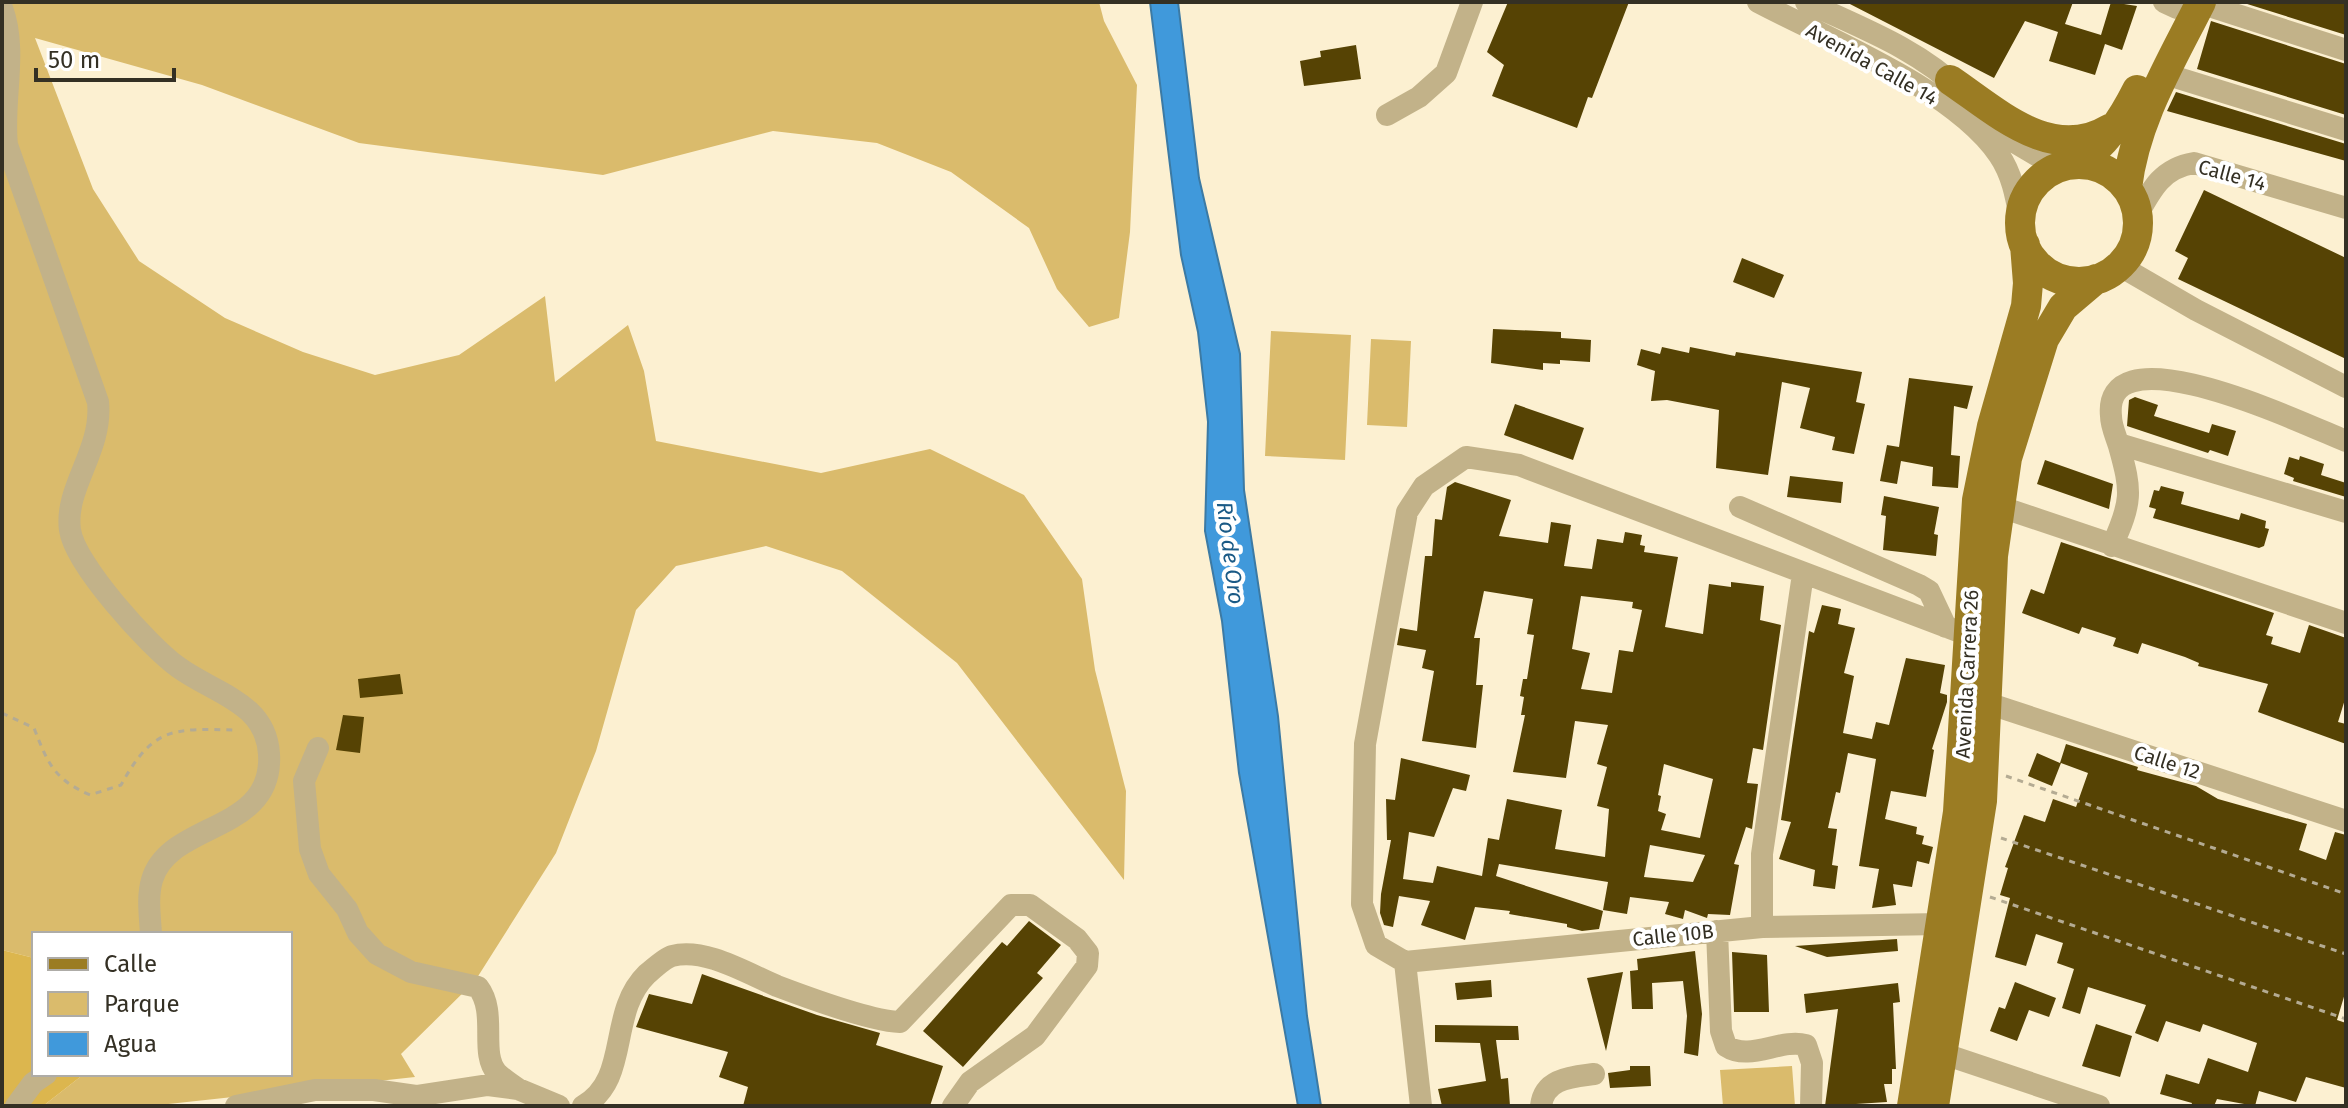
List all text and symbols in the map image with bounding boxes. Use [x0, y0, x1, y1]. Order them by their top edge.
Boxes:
street label: Avenida Calle 14 [1802, 18, 1942, 110]
scale bar [36, 32, 174, 82]
text: 50 m [48, 46, 100, 74]
street label: Calle 14 [2196, 155, 2269, 196]
water label: Río de Oro [1211, 500, 1250, 606]
street label: Avenida Carrera 26 [1951, 589, 1983, 759]
street label: Calle 12 [2131, 740, 2203, 784]
street label: Calle 10B [1631, 919, 1715, 951]
legend [32, 932, 292, 1076]
text: Calle [104, 950, 157, 978]
text: Parque [104, 990, 180, 1018]
text: Agua [104, 1030, 157, 1058]

